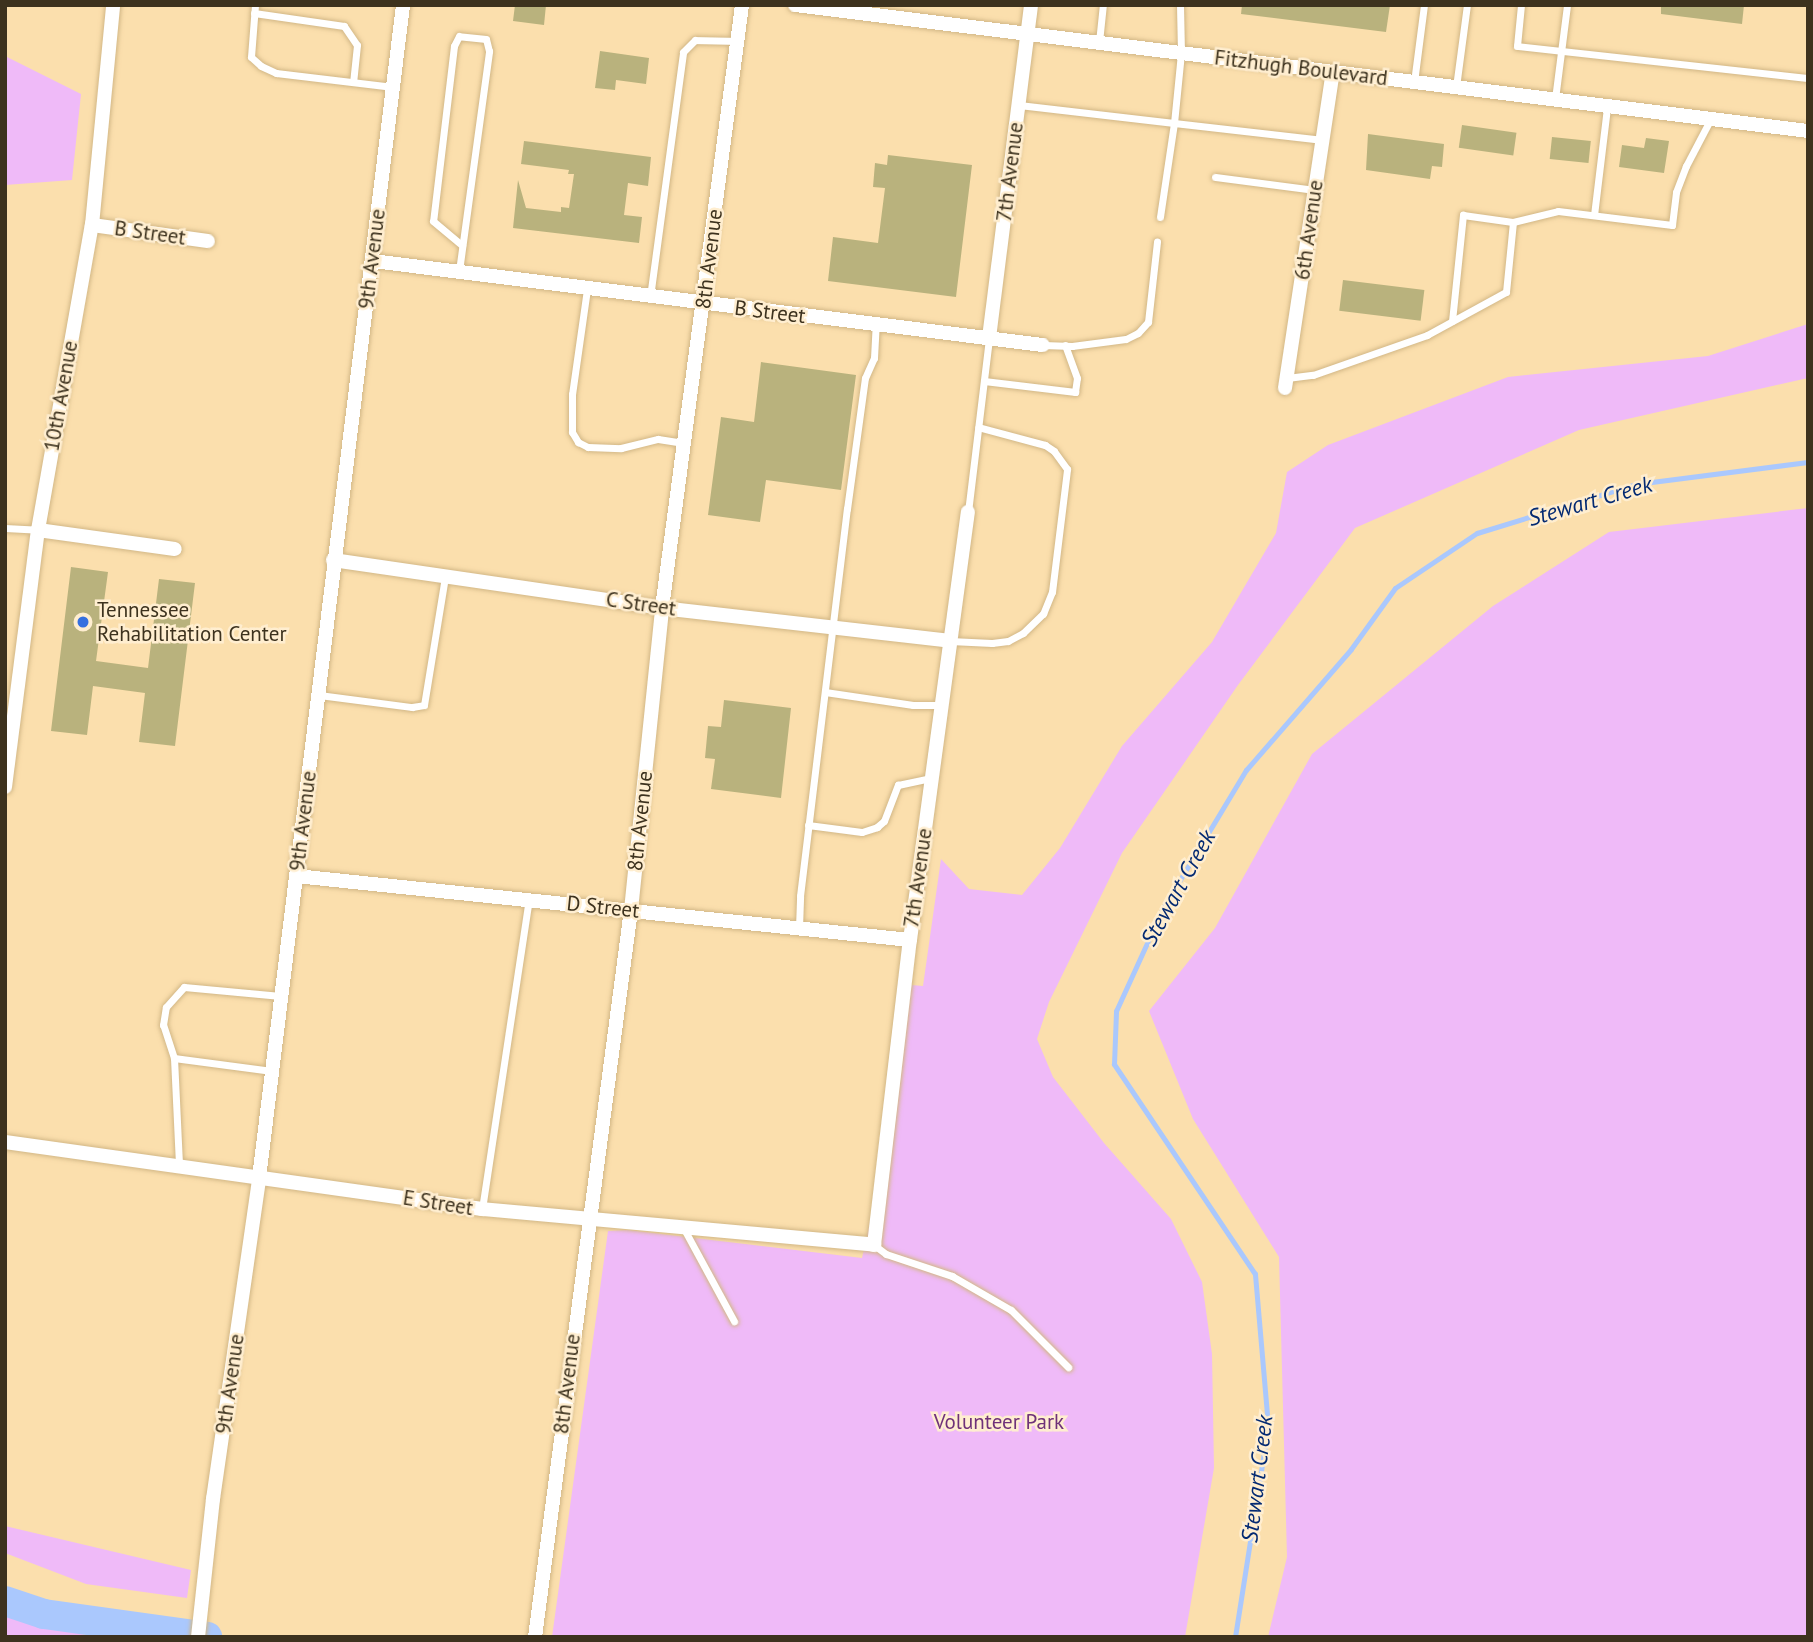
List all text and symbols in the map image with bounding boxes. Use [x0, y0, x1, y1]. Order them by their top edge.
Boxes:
street label: Fitzhugh Boulevard [1213, 45, 1389, 91]
street label: 7th Avenue [991, 120, 1029, 224]
street label: 6th Avenue [1289, 178, 1329, 282]
street label: 9th Avenue [353, 207, 391, 311]
street label: 8th Avenue [690, 207, 728, 311]
street label: B Street [113, 216, 187, 250]
street label: B Street [733, 295, 807, 329]
street label: 10th Avenue [39, 338, 83, 454]
water label: Stewart Creek [1525, 470, 1655, 532]
street label: C Street [604, 587, 678, 621]
place label: Tennessee Rehabilitation Center [97, 597, 287, 647]
marker: Tennessee Rehabilitation Center [75, 614, 91, 630]
street label: 9th Avenue [284, 769, 322, 873]
street label: 8th Avenue [622, 769, 658, 873]
water label: Stewart Creek [1135, 825, 1221, 951]
street label: 7th Avenue [899, 826, 937, 930]
street label: D Street [565, 891, 641, 923]
street label: E Street [401, 1185, 475, 1221]
street label: 9th Avenue [210, 1332, 250, 1436]
street label: 8th Avenue [548, 1332, 586, 1436]
park label: Volunteer Park [934, 1409, 1064, 1435]
water label: Stewart Creek [1235, 1414, 1279, 1544]

